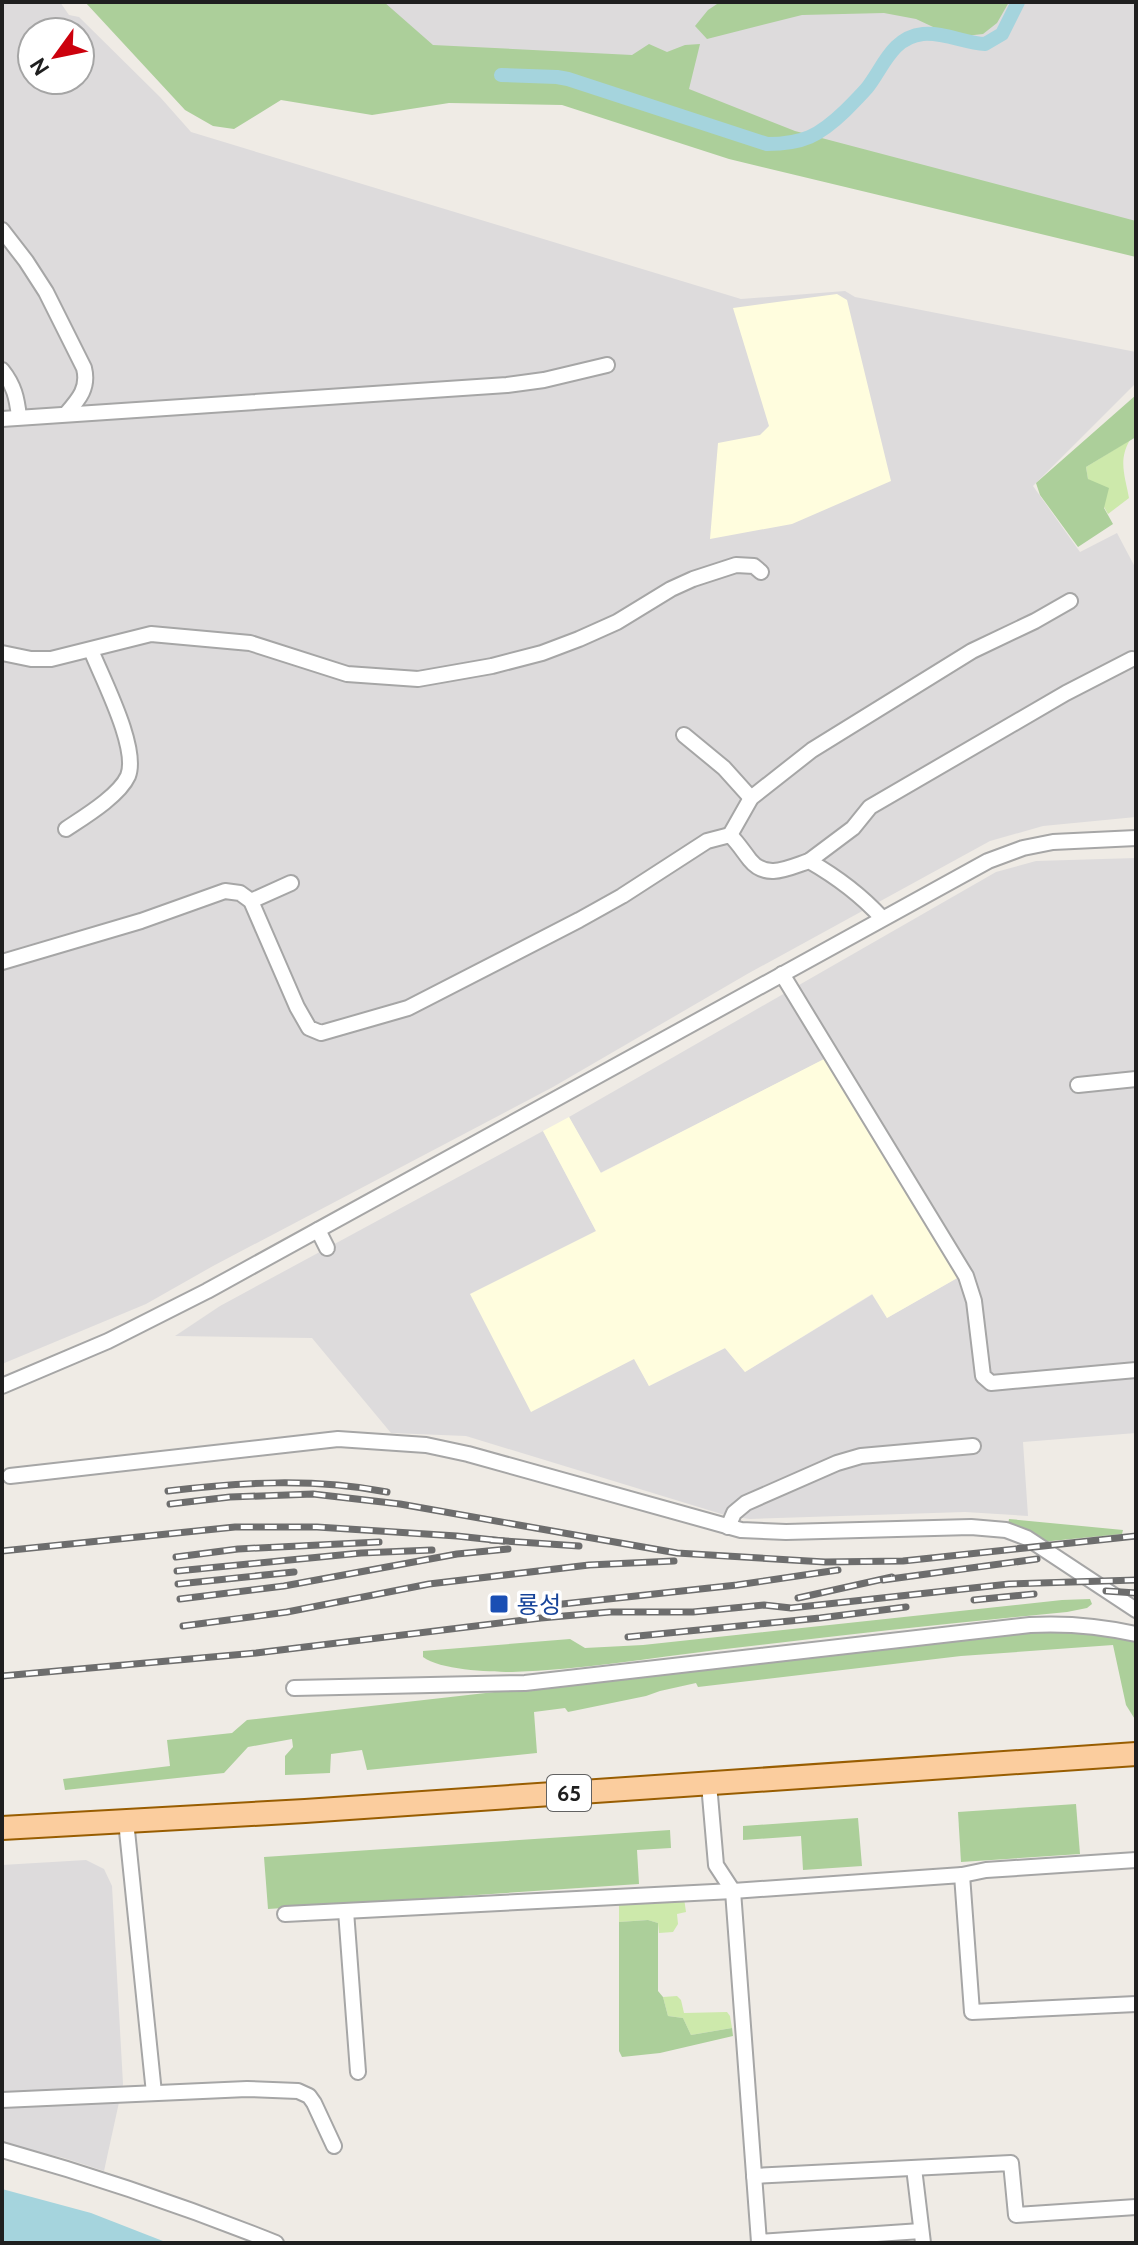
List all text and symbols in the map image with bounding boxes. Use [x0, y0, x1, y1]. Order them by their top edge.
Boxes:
north arrow [16, 16, 96, 96]
text: N [24, 53, 55, 80]
place label: 룡성 [517, 1590, 561, 1619]
marker: 룡성 [488, 1593, 510, 1615]
road number: 65 [547, 1775, 591, 1811]

